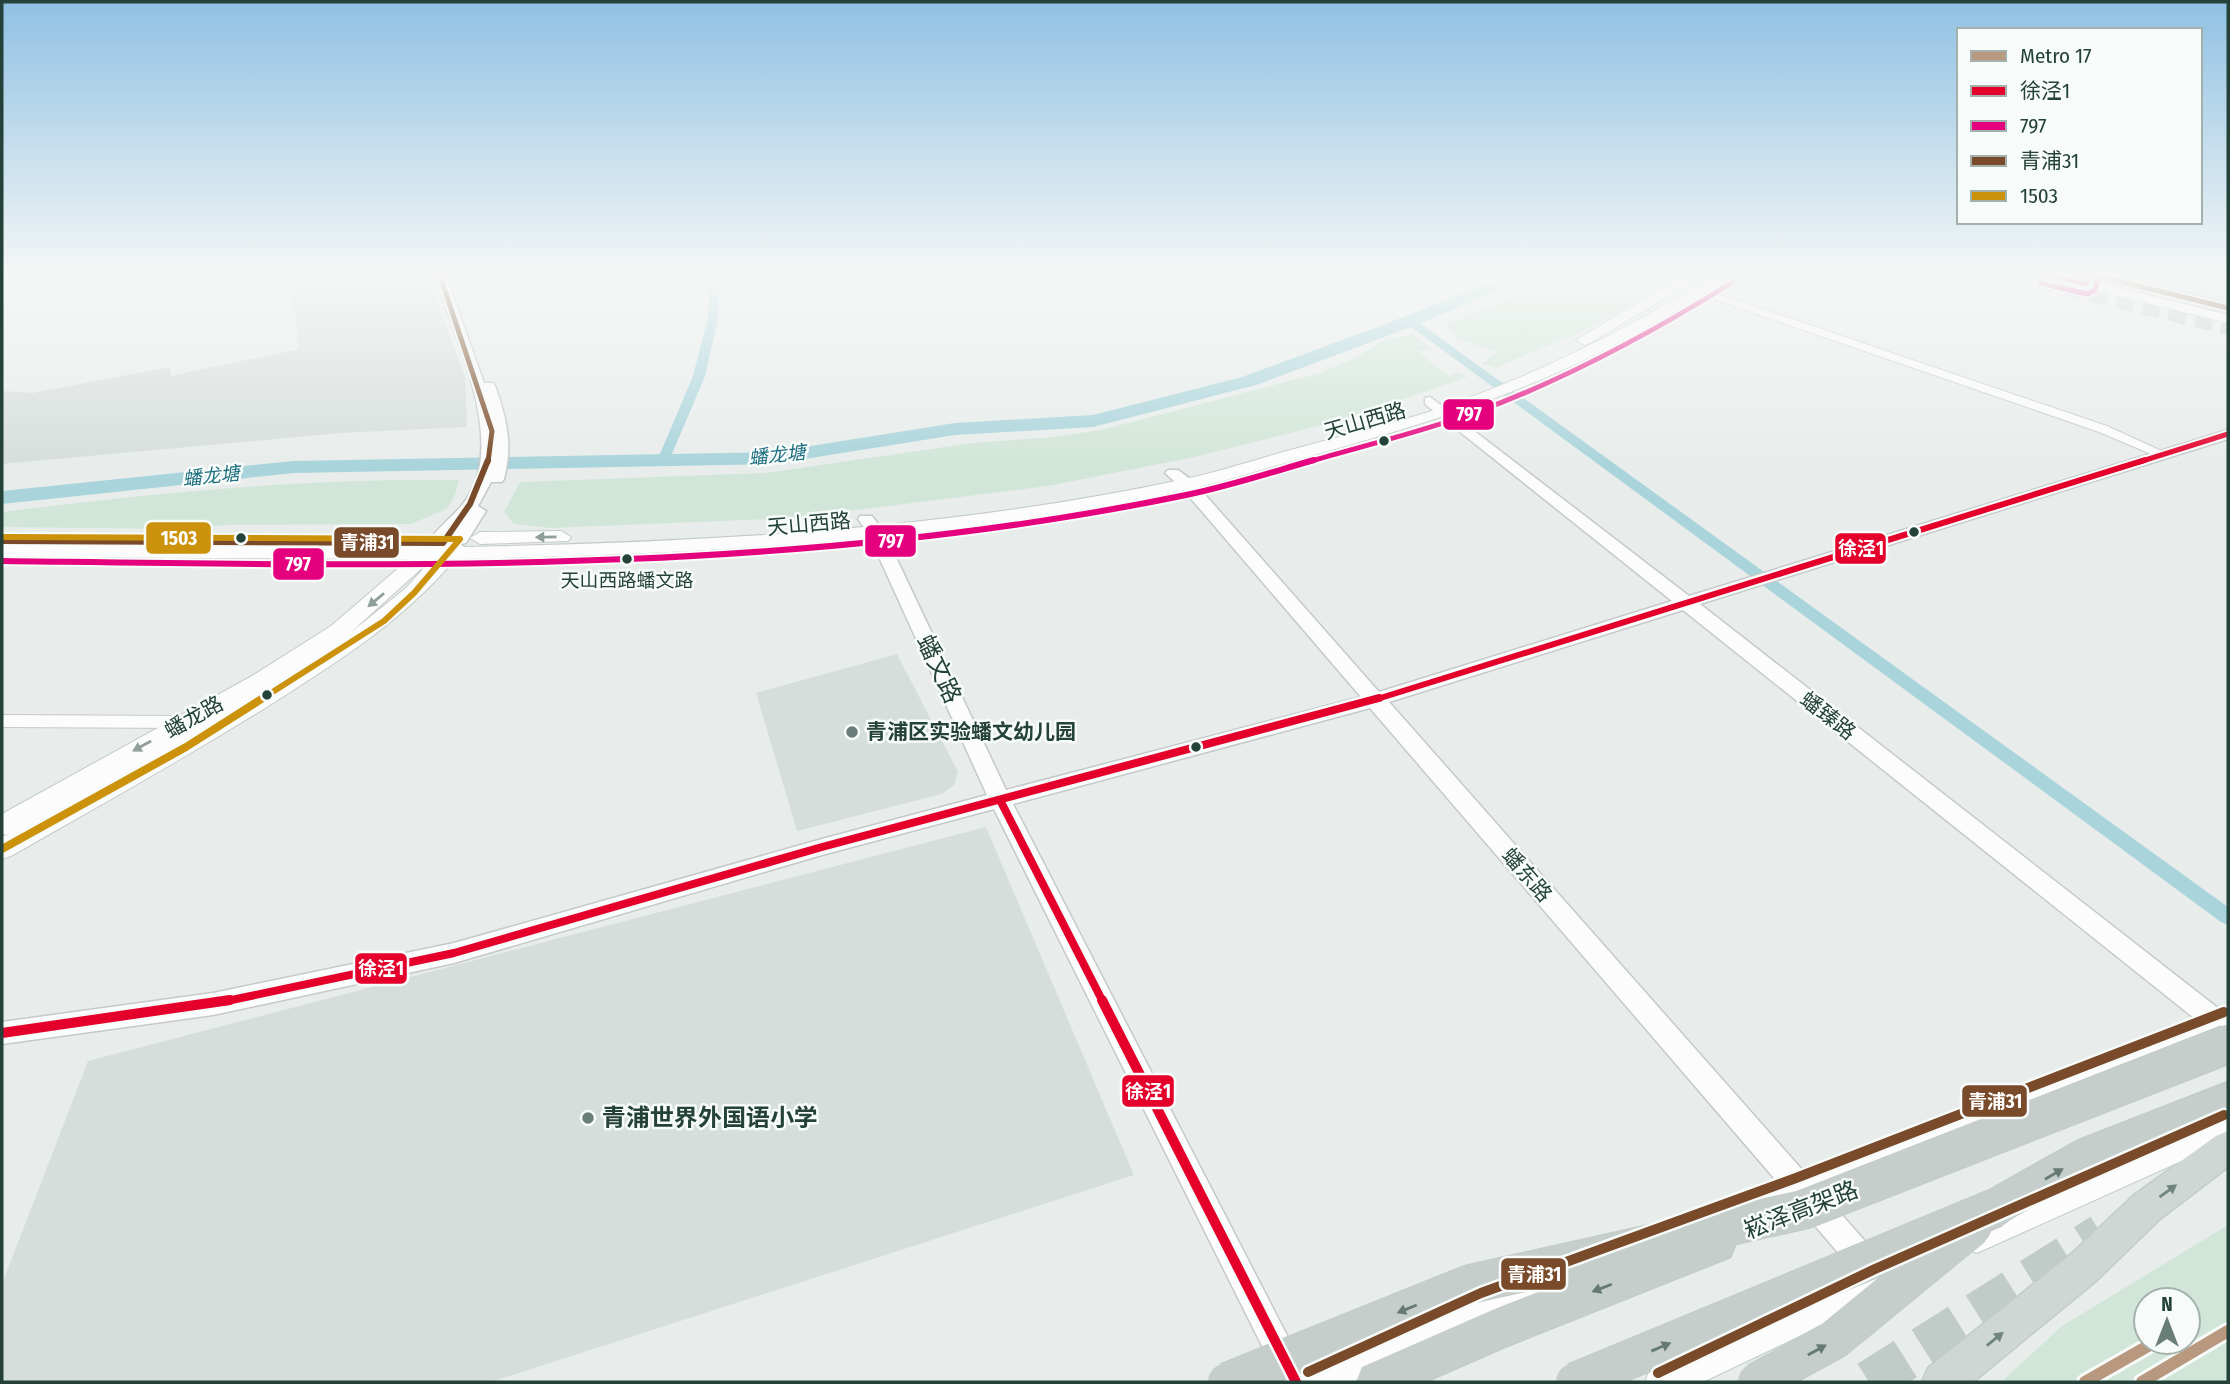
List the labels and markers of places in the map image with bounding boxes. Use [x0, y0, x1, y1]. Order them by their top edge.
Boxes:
unlabelled marker [1377, 434, 1391, 448]
unlabelled marker [1907, 525, 1921, 539]
unlabelled marker [234, 531, 248, 545]
marker: 天山西路蟠文路 [620, 552, 634, 566]
place label: 天山西路蟠文路 [560, 569, 694, 592]
unlabelled marker [260, 688, 274, 702]
place label: 青浦区实验蟠文幼儿园 [866, 719, 1076, 745]
marker: 青浦区实验蟠文幼儿园 [844, 724, 860, 740]
unlabelled marker [1189, 740, 1203, 754]
place label: 青浦世界外国语小学 [602, 1104, 818, 1132]
marker: 青浦世界外国语小学 [580, 1110, 596, 1126]

